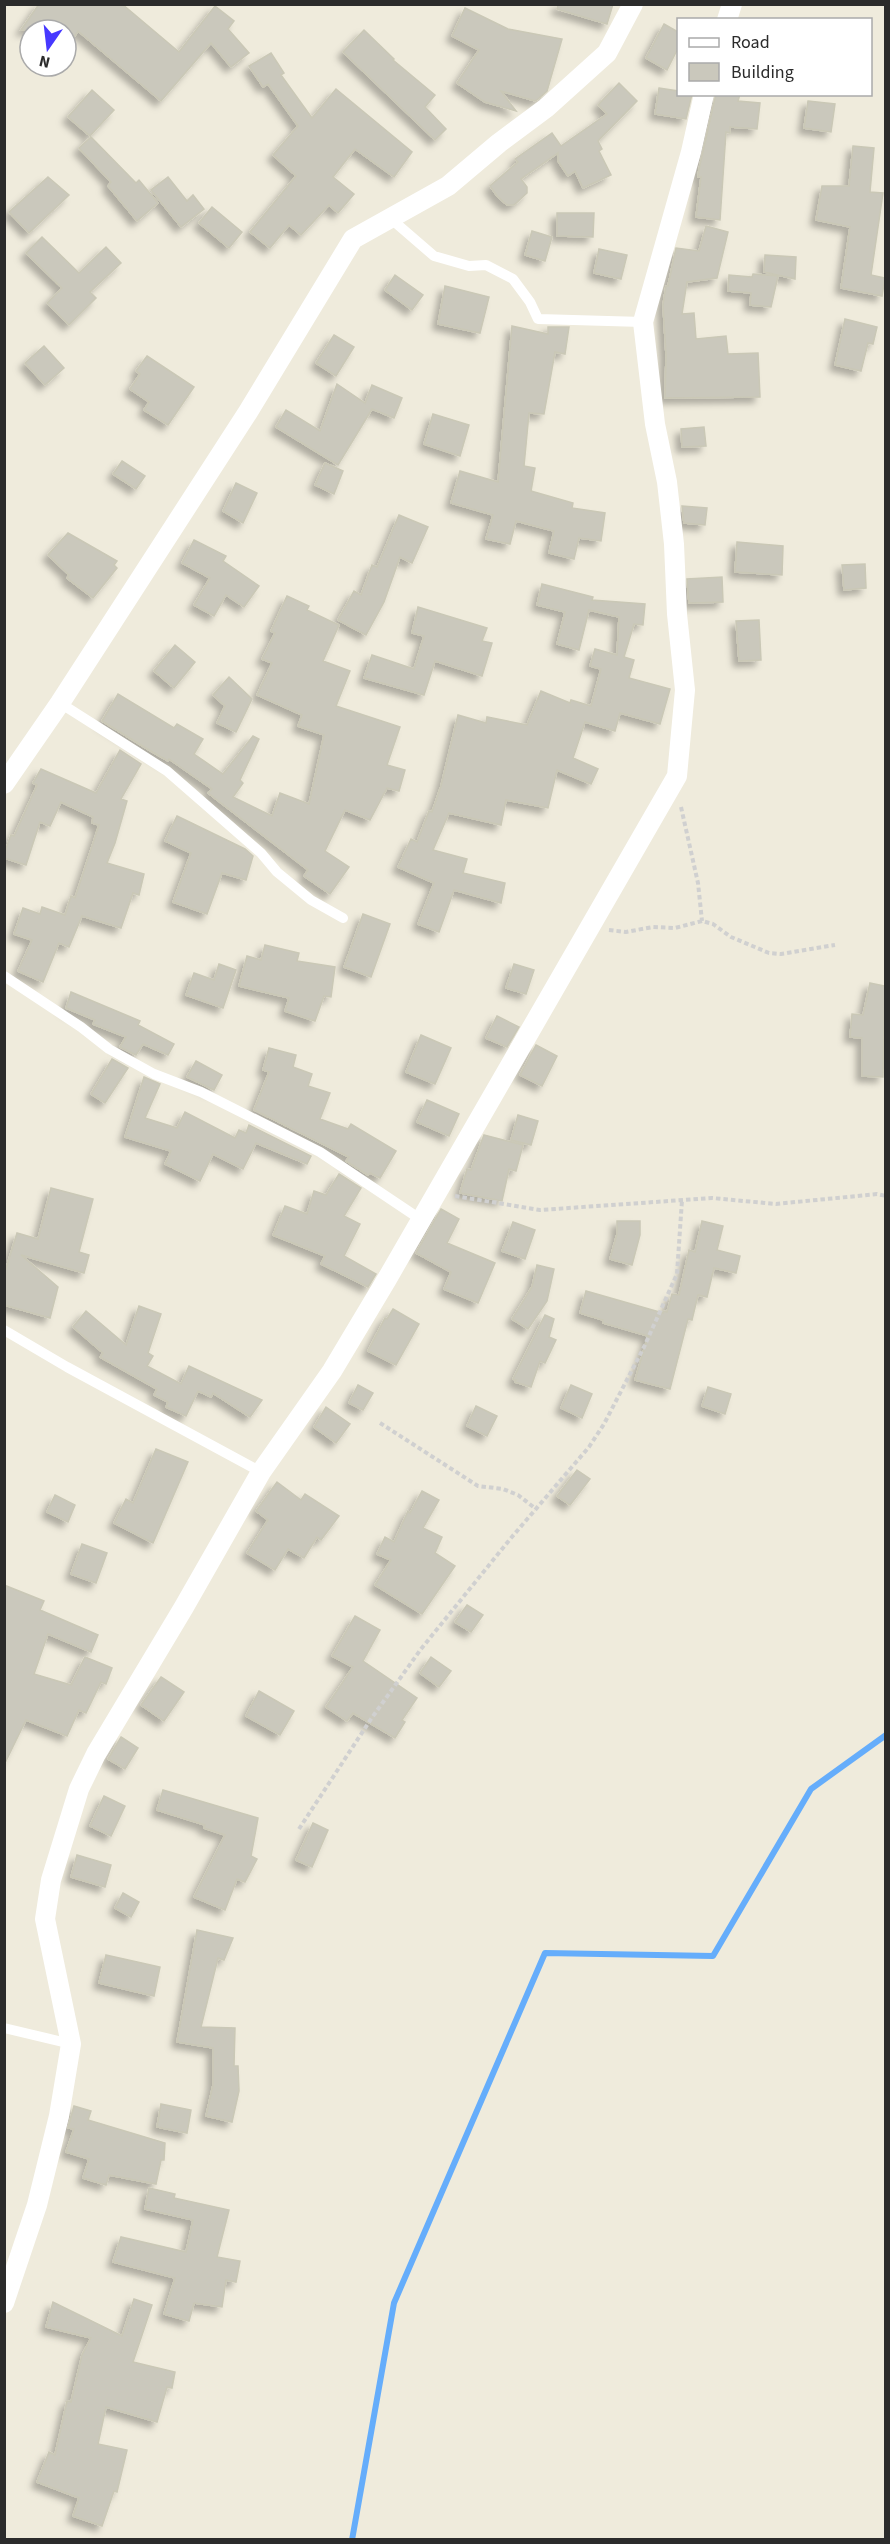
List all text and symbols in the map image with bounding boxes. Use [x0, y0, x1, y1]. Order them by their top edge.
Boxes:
north arrow [18, 18, 78, 78]
legend [677, 18, 872, 96]
text: Road [731, 30, 770, 55]
text: N [37, 50, 52, 74]
text: Building [731, 60, 794, 85]

